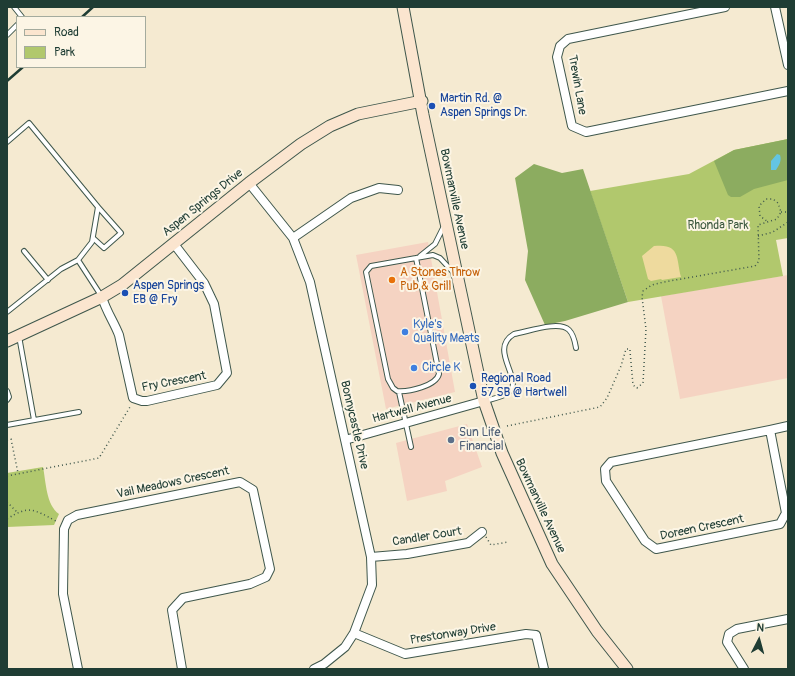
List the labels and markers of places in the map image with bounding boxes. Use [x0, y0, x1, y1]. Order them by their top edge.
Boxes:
place label: Martin Rd. @ Aspen Springs Dr. [440, 92, 527, 120]
marker: Martin Rd. @ Aspen Springs Dr. [427, 101, 437, 111]
place label: A Stones Throw Pub & Grill [400, 266, 480, 294]
marker: A Stones Throw Pub & Grill [387, 275, 397, 285]
place label: Aspen Springs EB @ Fry [133, 279, 204, 307]
marker: Aspen Springs EB @ Fry [120, 288, 130, 298]
place label: Kyle's Quality Meats [413, 318, 479, 346]
marker: Kyle's Quality Meats [400, 327, 410, 337]
place label: Circle K [422, 361, 461, 375]
marker: Circle K [409, 363, 419, 373]
place label: Regional Road 57 SB @ Hartwell [481, 372, 567, 400]
marker: Regional Road 57 SB @ Hartwell [468, 381, 478, 391]
place label: Sun Life Financial [459, 426, 504, 454]
marker: Sun Life Financial [446, 435, 456, 445]

